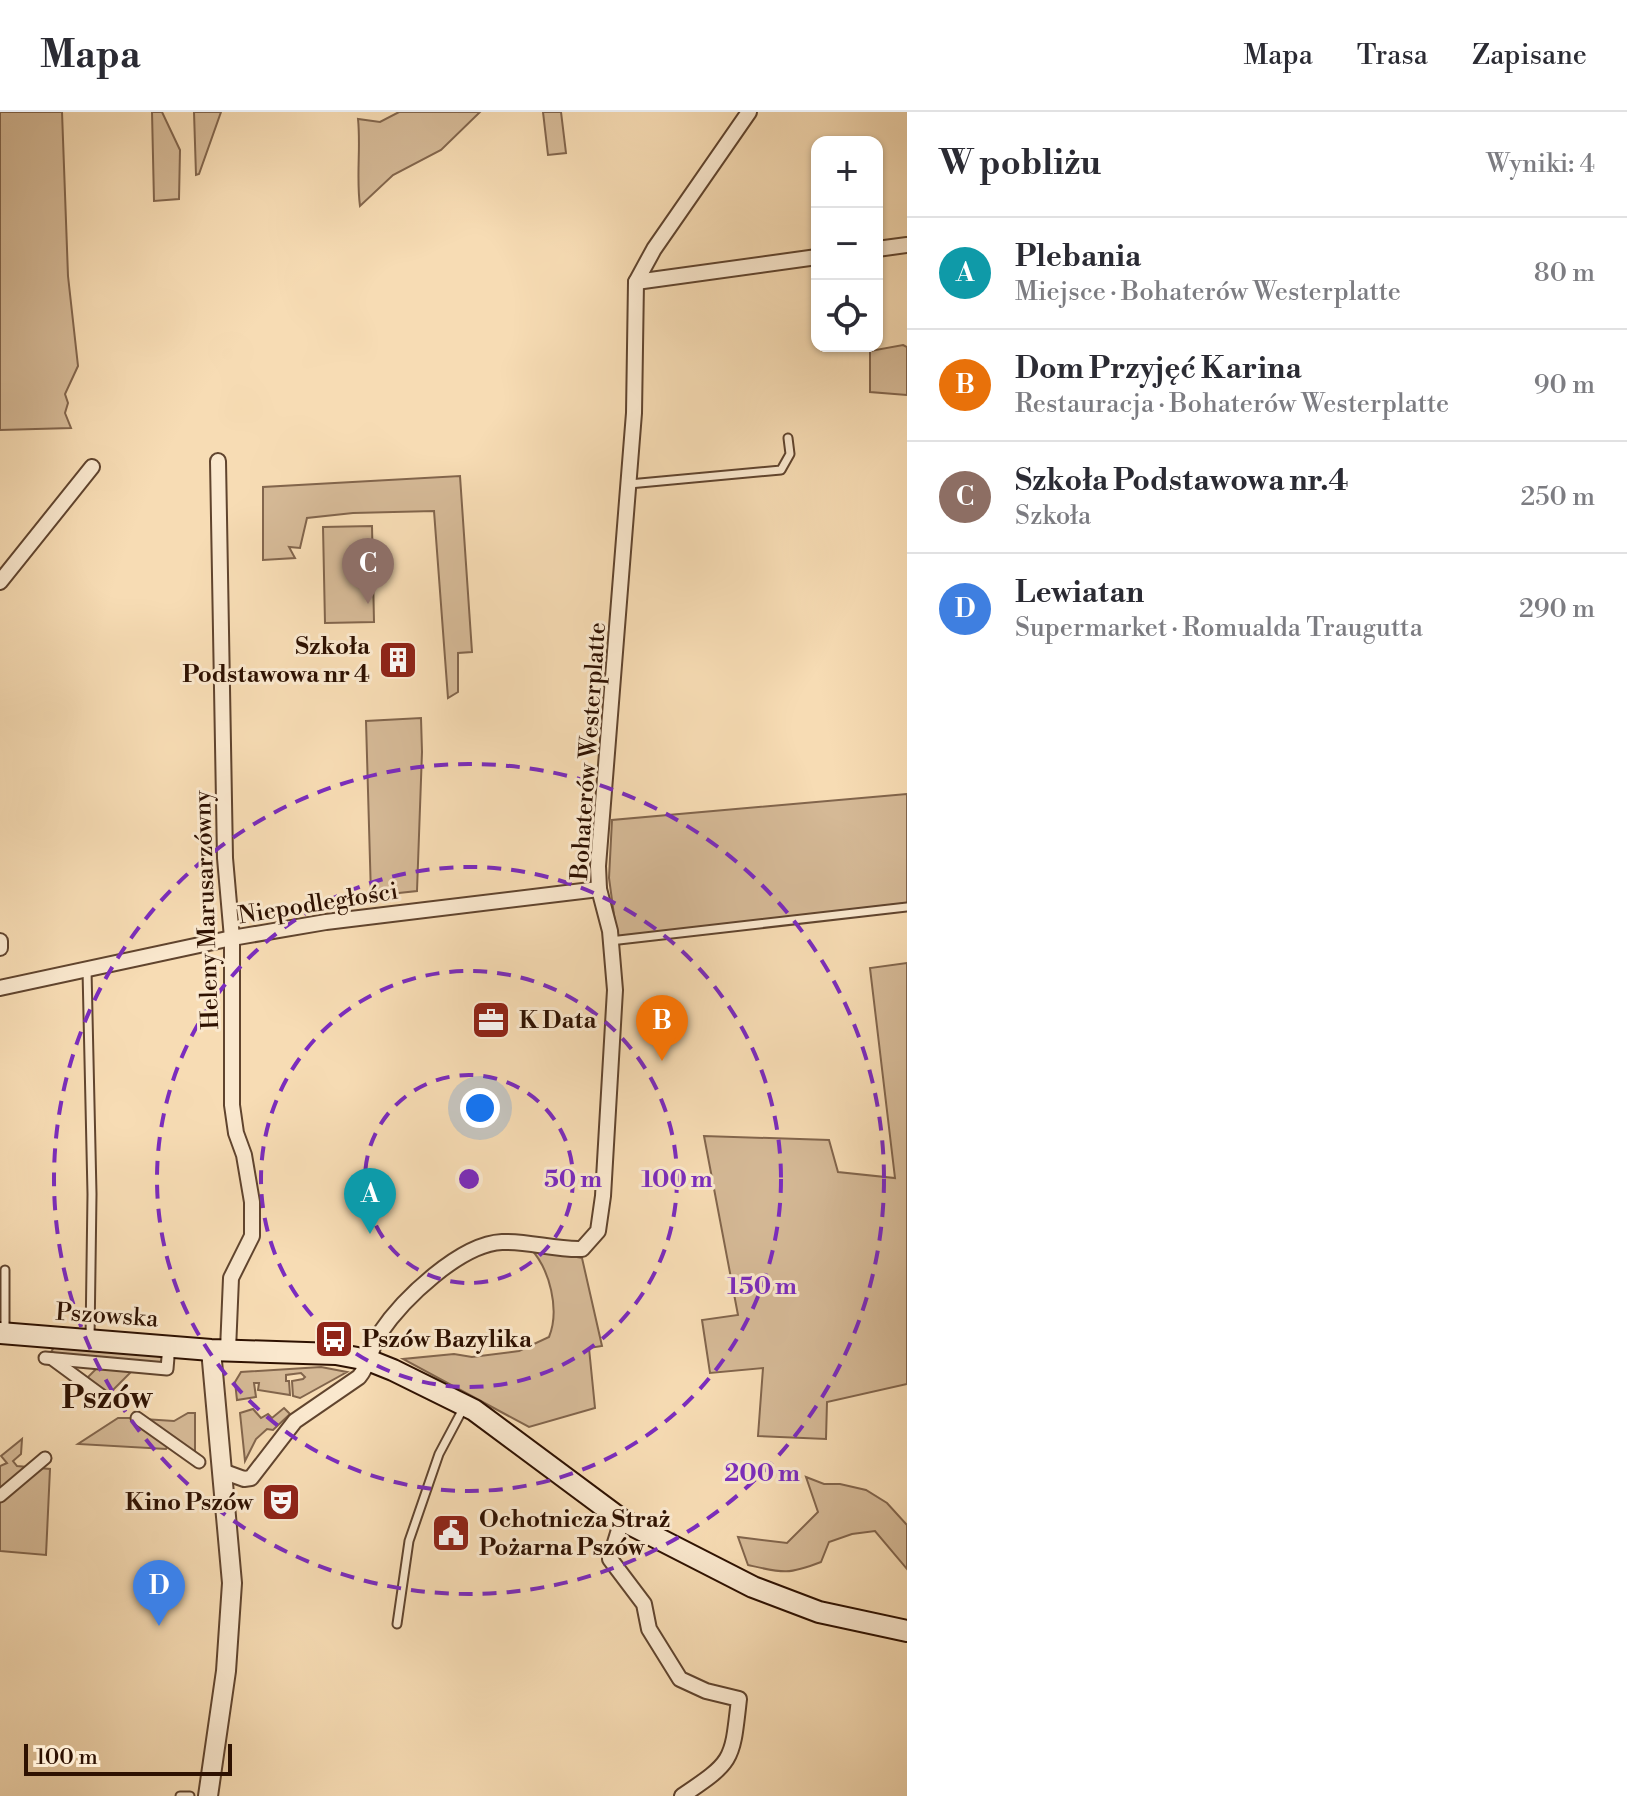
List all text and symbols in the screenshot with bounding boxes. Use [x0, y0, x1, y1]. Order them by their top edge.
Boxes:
text: Mapa [40, 32, 140, 79]
text: Mapa [1244, 38, 1313, 73]
text: Trasa [1357, 38, 1428, 73]
text: Zapisane [1472, 38, 1587, 73]
map controls [811, 136, 883, 352]
button: + [811, 136, 883, 208]
text: W pobliżu [939, 143, 1101, 185]
text: Wyniki: 4 [1486, 148, 1595, 180]
button: − [811, 208, 883, 280]
text: Plebania [1015, 238, 1141, 276]
text: A [956, 257, 974, 289]
text: 80 m [1534, 257, 1595, 289]
text: Miejsce · Bohaterów Westerplatte [1015, 276, 1401, 308]
button: locate [811, 280, 883, 352]
text: Dom Przyjęć Karina [1015, 350, 1302, 388]
text: B [955, 369, 975, 401]
text: 90 m [1534, 369, 1595, 401]
text: Restauracja · Bohaterów Westerplatte [1015, 388, 1449, 420]
text: Szkoła Podstawowa nr.4 [1015, 462, 1349, 500]
text: C [956, 481, 974, 513]
text: 250 m [1520, 481, 1595, 513]
text: Szkoła [1015, 500, 1091, 532]
pin: C [342, 538, 394, 604]
text: Lewiatan [1015, 574, 1144, 612]
text: D [955, 593, 975, 625]
text: 290 m [1519, 593, 1595, 625]
text: Supermarket · Romualda Traugutta [1015, 612, 1423, 644]
street label: Bohaterów Westerplatte [565, 621, 613, 882]
place label: Szkoła Podstawowa nr 4 [182, 632, 371, 690]
building icon: Szkoła Podstawowa nr 4 [377, 639, 419, 681]
street label: Heleny Marusarzówny [188, 790, 226, 1030]
street label: Niepodległości [236, 877, 400, 931]
pin: B [636, 995, 688, 1061]
office icon: K Data [470, 999, 512, 1041]
place label: K Data [519, 1006, 598, 1036]
your location [460, 1088, 500, 1128]
centre of rings [455, 1165, 483, 1193]
text: 50 m [544, 1165, 602, 1195]
text: 100 m [641, 1165, 713, 1195]
pin: A [344, 1168, 396, 1234]
text: 150 m [727, 1272, 797, 1302]
street label: Pszowska [54, 1297, 160, 1335]
bus stop icon: Pszów Bazylika [313, 1318, 355, 1360]
place label: Pszów Bazylika [362, 1325, 533, 1355]
district label: Pszów [62, 1378, 153, 1418]
text: 200 m [724, 1459, 800, 1489]
theatre icon: Kino Pszów [260, 1481, 302, 1523]
place label: Kino Pszów [125, 1488, 254, 1518]
place label: Ochotnicza Straż Pożarna Pszów [479, 1505, 670, 1563]
public building icon: Ochotnicza Straż Pożarna Pszów [430, 1512, 472, 1554]
pin: D [133, 1560, 185, 1626]
scale bar [24, 1740, 232, 1776]
text: 100 m [36, 1744, 98, 1771]

